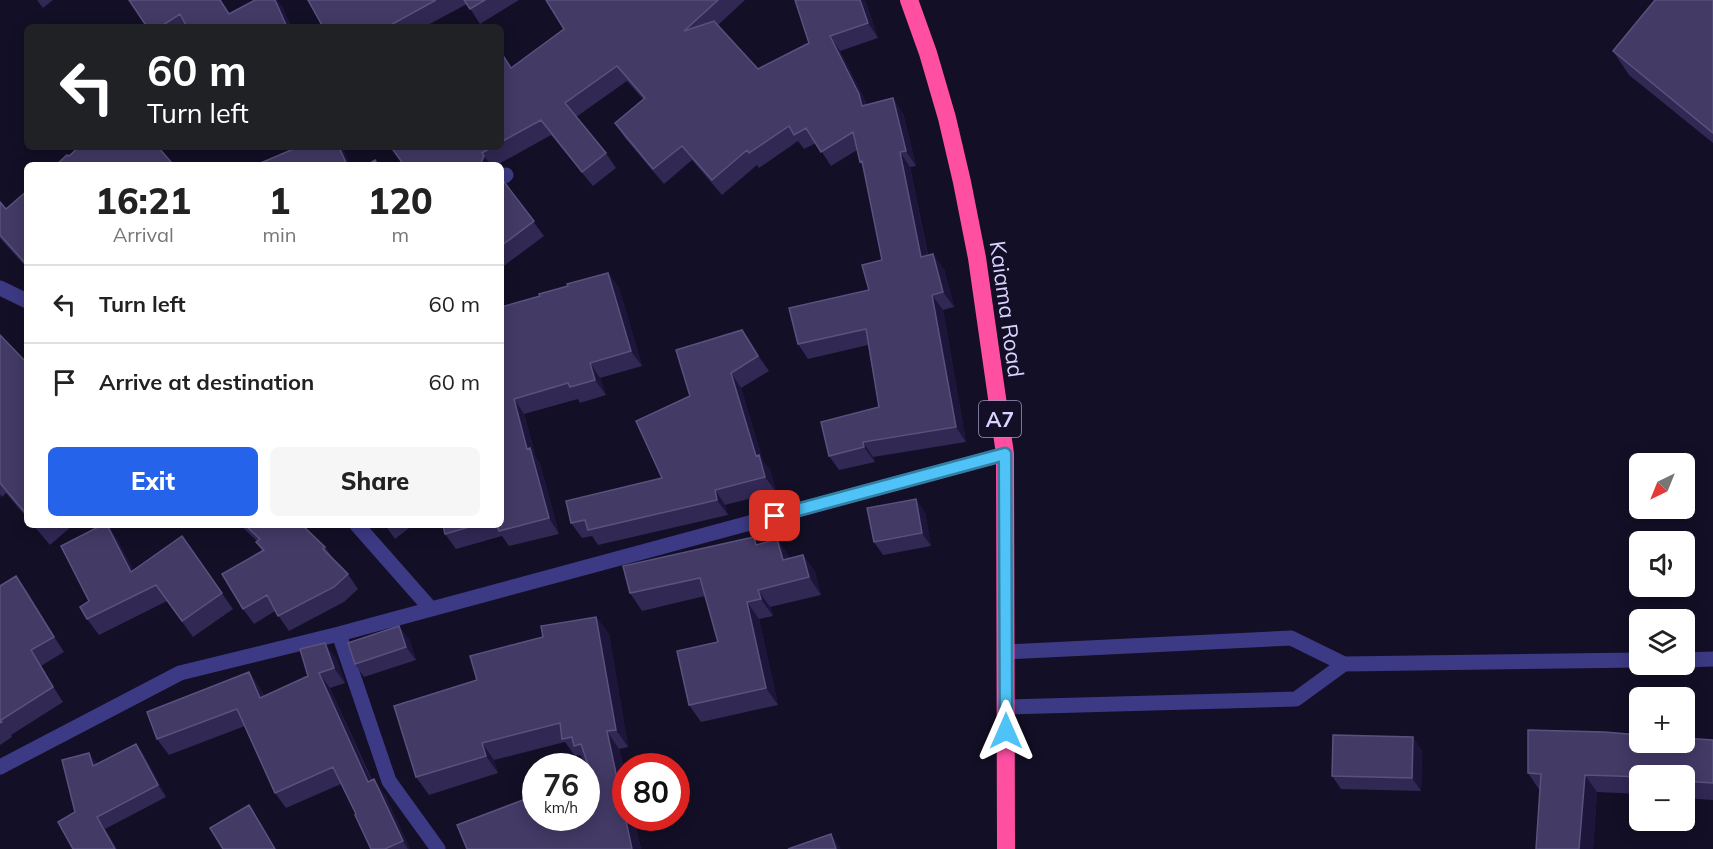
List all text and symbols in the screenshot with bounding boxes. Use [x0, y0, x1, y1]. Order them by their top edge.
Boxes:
text: 60 m [147, 44, 247, 97]
icon: left [48, 48, 126, 126]
text: Turn left [147, 96, 249, 130]
text: 16:21 [95, 178, 191, 223]
text: 1 [269, 178, 290, 223]
text: 120 [368, 178, 433, 223]
text: Arrival [113, 222, 174, 247]
text: min [262, 222, 297, 247]
text: m [391, 222, 409, 247]
street label: Kaiama Road [984, 239, 1030, 379]
icon: left [48, 288, 81, 321]
text: Turn left [99, 290, 186, 318]
text: 60 m [429, 290, 480, 318]
icon: arrive [48, 366, 81, 399]
text: Arrive at destination [99, 368, 314, 396]
text: 60 m [429, 368, 480, 396]
road number: A7 [979, 401, 1021, 437]
button: Exit [48, 447, 258, 516]
button: Share [270, 447, 480, 516]
north arrow [1629, 453, 1695, 519]
map controls [1629, 453, 1695, 831]
pin [749, 490, 800, 541]
icon: arrive [758, 499, 791, 532]
button: sound [1629, 531, 1695, 597]
button: layers [1629, 609, 1695, 675]
button: + [1629, 687, 1695, 753]
position arrow [974, 699, 1038, 763]
speed limit sign: 80 [612, 753, 690, 831]
button: − [1629, 765, 1695, 831]
text: 76 [543, 766, 579, 804]
text: km/h [544, 798, 578, 817]

